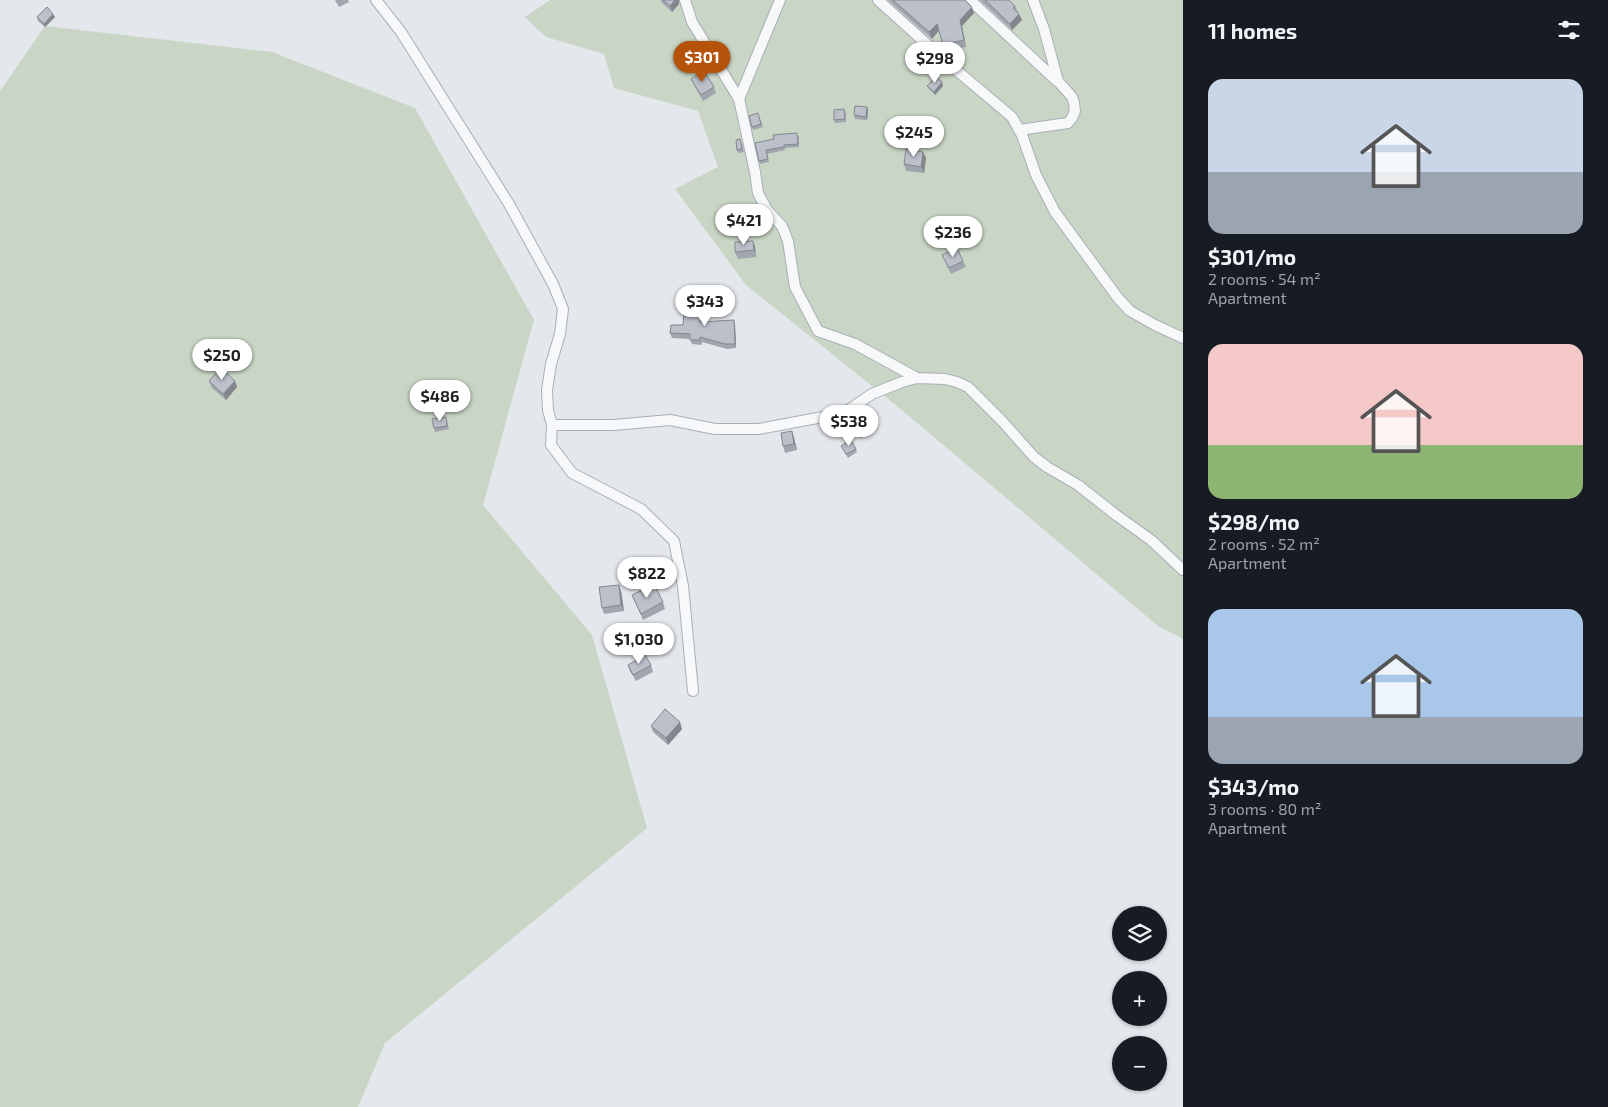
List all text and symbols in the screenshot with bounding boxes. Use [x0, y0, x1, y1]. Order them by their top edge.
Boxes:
icon: filters [1555, 16, 1583, 44]
text: 11 homes [1208, 18, 1297, 43]
pin: $301 [672, 41, 732, 83]
pin: $298 [905, 42, 965, 84]
text: $301 [684, 47, 720, 66]
text: $298 [916, 48, 954, 67]
icon: home [1351, 111, 1441, 201]
pin: $245 [884, 116, 944, 158]
text: $245 [895, 122, 933, 141]
pin: $421 [714, 204, 774, 246]
text: $421 [726, 210, 762, 229]
pin: $236 [923, 216, 983, 258]
text: $236 [934, 222, 972, 241]
text: $301/mo [1208, 244, 1296, 269]
text: 2 rooms · 54 m² [1208, 269, 1321, 288]
pin: $343 [675, 284, 735, 327]
text: Apartment [1208, 288, 1287, 307]
text: $343 [686, 291, 724, 310]
pin: $250 [192, 338, 252, 381]
text: $250 [203, 345, 241, 364]
icon: home [1351, 376, 1441, 466]
pin: $486 [410, 380, 470, 422]
text: $486 [421, 386, 459, 405]
pin: $538 [819, 404, 879, 447]
text: $538 [830, 411, 868, 430]
text: $298/mo [1208, 509, 1300, 534]
text: 2 rooms · 52 m² [1208, 534, 1320, 553]
text: Apartment [1208, 553, 1287, 572]
pin: $822 [617, 556, 677, 599]
text: $822 [628, 563, 666, 582]
pin: $1,030 [598, 622, 680, 665]
text: $1,030 [614, 629, 664, 648]
icon: home [1351, 641, 1441, 731]
text: $343/mo [1208, 774, 1299, 799]
text: 3 rooms · 80 m² [1208, 799, 1321, 818]
text: Apartment [1208, 818, 1287, 837]
map controls [1112, 906, 1167, 1091]
button: layers [1112, 906, 1167, 961]
button: + [1112, 971, 1167, 1026]
button: − [1112, 1036, 1167, 1091]

